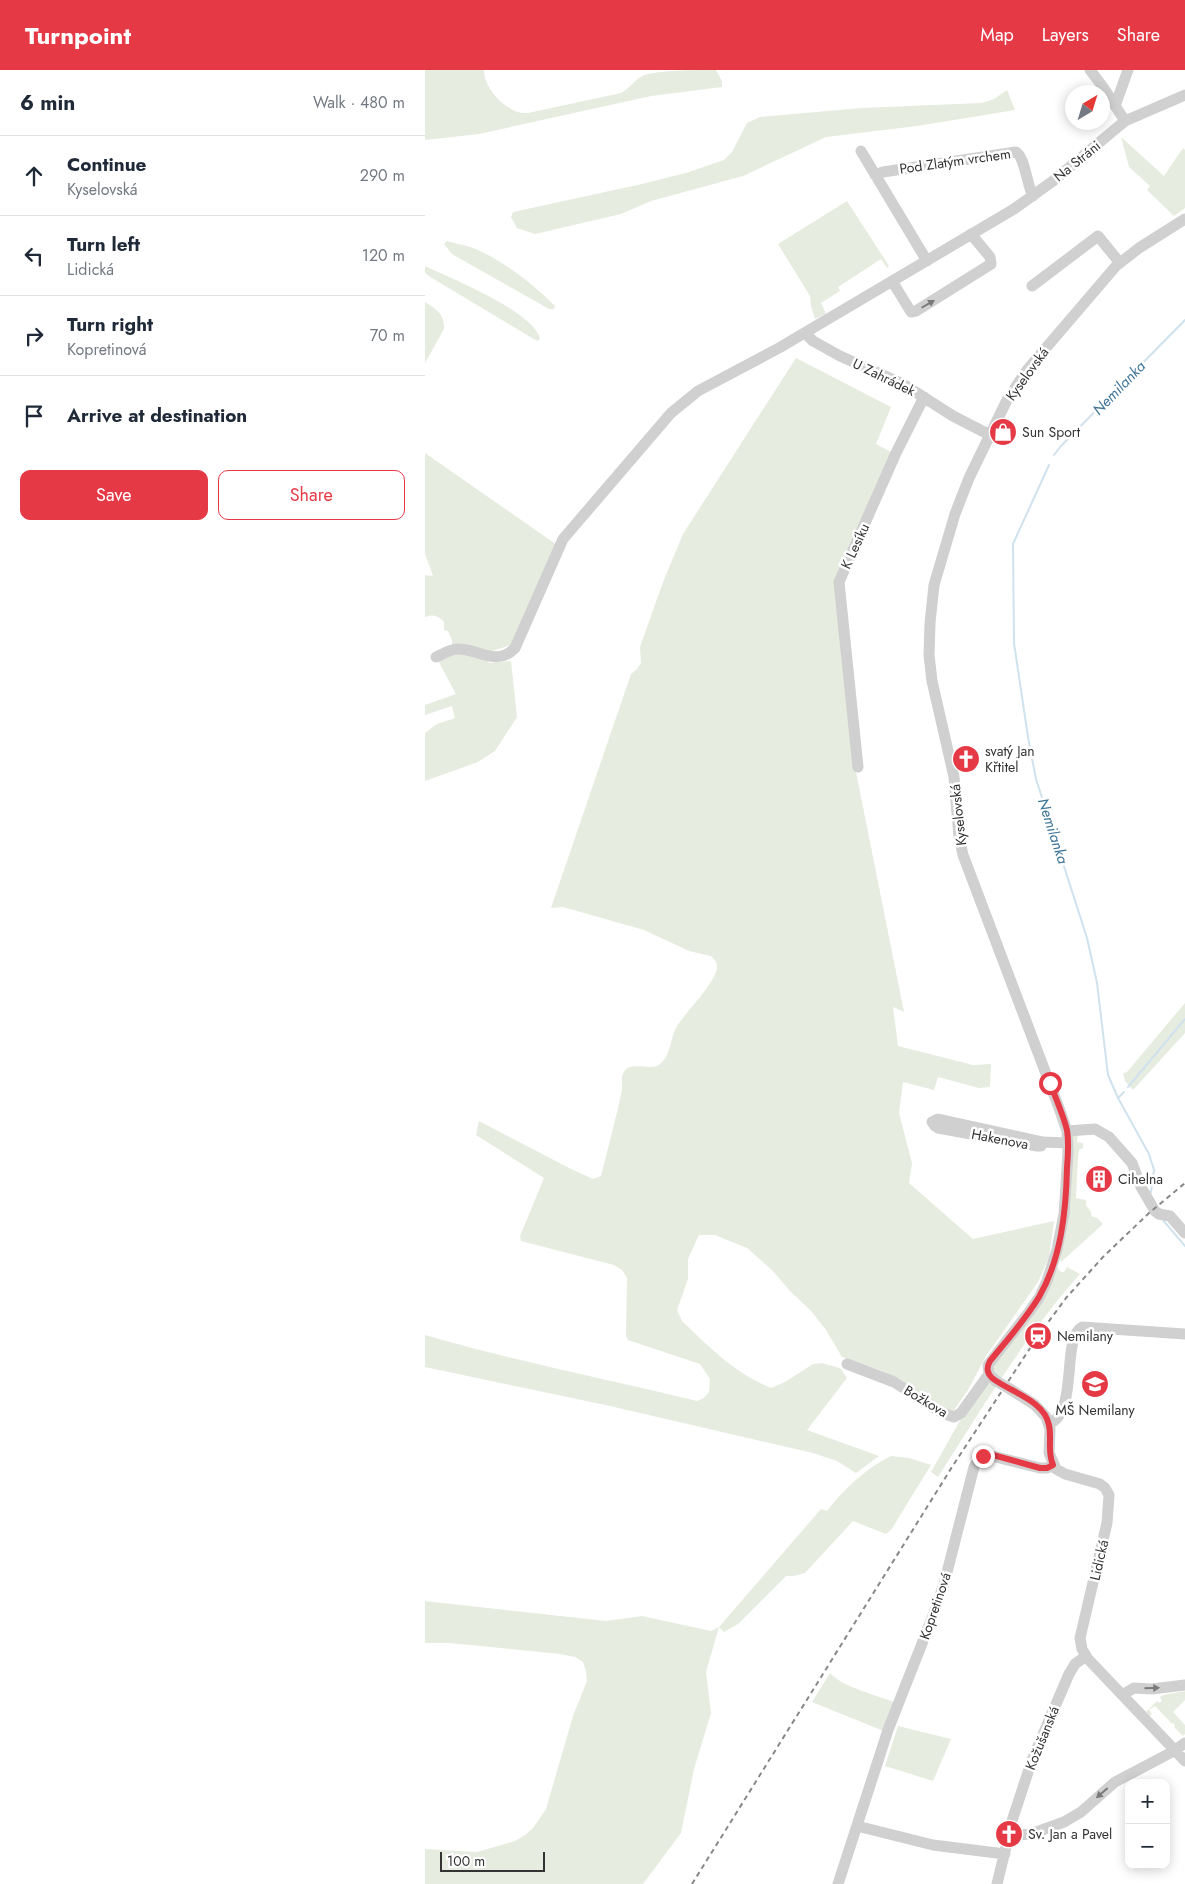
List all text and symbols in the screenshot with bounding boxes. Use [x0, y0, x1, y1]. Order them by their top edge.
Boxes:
text: Turnpoint [25, 18, 131, 53]
text: Map [980, 22, 1014, 48]
text: Layers [1042, 22, 1089, 48]
text: Share [1117, 22, 1160, 48]
north arrow [1065, 85, 1110, 130]
text: 6 min [20, 88, 75, 118]
text: Walk · 480 m [313, 91, 405, 114]
street label: Na Stráni [1049, 136, 1105, 186]
street label: Pod Zlatým vrchem [898, 143, 1012, 179]
text: Continue [67, 151, 146, 178]
icon: ahead [20, 162, 48, 190]
text: 290 m [360, 164, 405, 187]
text: Kyselovská [67, 178, 137, 201]
text: Turn left [67, 231, 140, 258]
icon: left [20, 242, 48, 270]
text: 120 m [362, 244, 405, 267]
text: Lidická [67, 258, 114, 281]
one-way arrow [922, 299, 935, 308]
text: Turn right [67, 311, 153, 338]
icon: right [20, 322, 48, 350]
text: 70 m [370, 324, 405, 347]
text: Kopretinová [67, 338, 147, 361]
street label: Kyselovská [1001, 343, 1053, 405]
street label: U Zahrádek [849, 353, 920, 401]
water label: Nemilanka [1088, 355, 1151, 420]
icon: arrive [20, 402, 48, 430]
text: Arrive at destination [67, 402, 247, 429]
shop icon: Sun Sport [988, 417, 1018, 447]
place label: Sun Sport [1022, 422, 1081, 442]
button: Save [20, 470, 208, 520]
button: Share [218, 470, 405, 520]
street label: K Lesíku [836, 520, 874, 572]
place label: svatý Jan Křtitel [985, 741, 1035, 777]
church icon: svatý Jan Křtitel [951, 744, 981, 774]
street label: Kyselovská [945, 783, 971, 847]
water label: Nemilanka [1032, 795, 1074, 867]
route start [1039, 1072, 1062, 1095]
street label: Hakenova [970, 1124, 1030, 1154]
building icon: Cihelna [1084, 1164, 1114, 1194]
place label: Cihelna [1118, 1169, 1163, 1189]
station icon: Nemilany [1023, 1321, 1053, 1351]
place label: Nemilany [1057, 1326, 1114, 1346]
school or university icon: MŠ Nemilany [1080, 1369, 1110, 1399]
street label: Božkova [900, 1380, 952, 1422]
place label: MŠ Nemilany [1055, 1400, 1135, 1420]
route end [972, 1445, 995, 1468]
street label: Lidická [1085, 1538, 1113, 1582]
street label: Kopretinová [914, 1570, 956, 1642]
one-way arrow [1145, 1684, 1161, 1692]
street label: Kožušanská [1020, 1703, 1064, 1773]
map controls [1125, 1779, 1170, 1869]
button: + [1125, 1779, 1170, 1824]
one-way arrow [1096, 1787, 1109, 1798]
church icon: Sv. Jan a Pavel [994, 1819, 1024, 1849]
place label: Sv. Jan a Pavel [1028, 1824, 1112, 1844]
button: − [1125, 1824, 1170, 1869]
scale bar [440, 1849, 545, 1872]
text: 100 m [447, 1851, 485, 1871]

